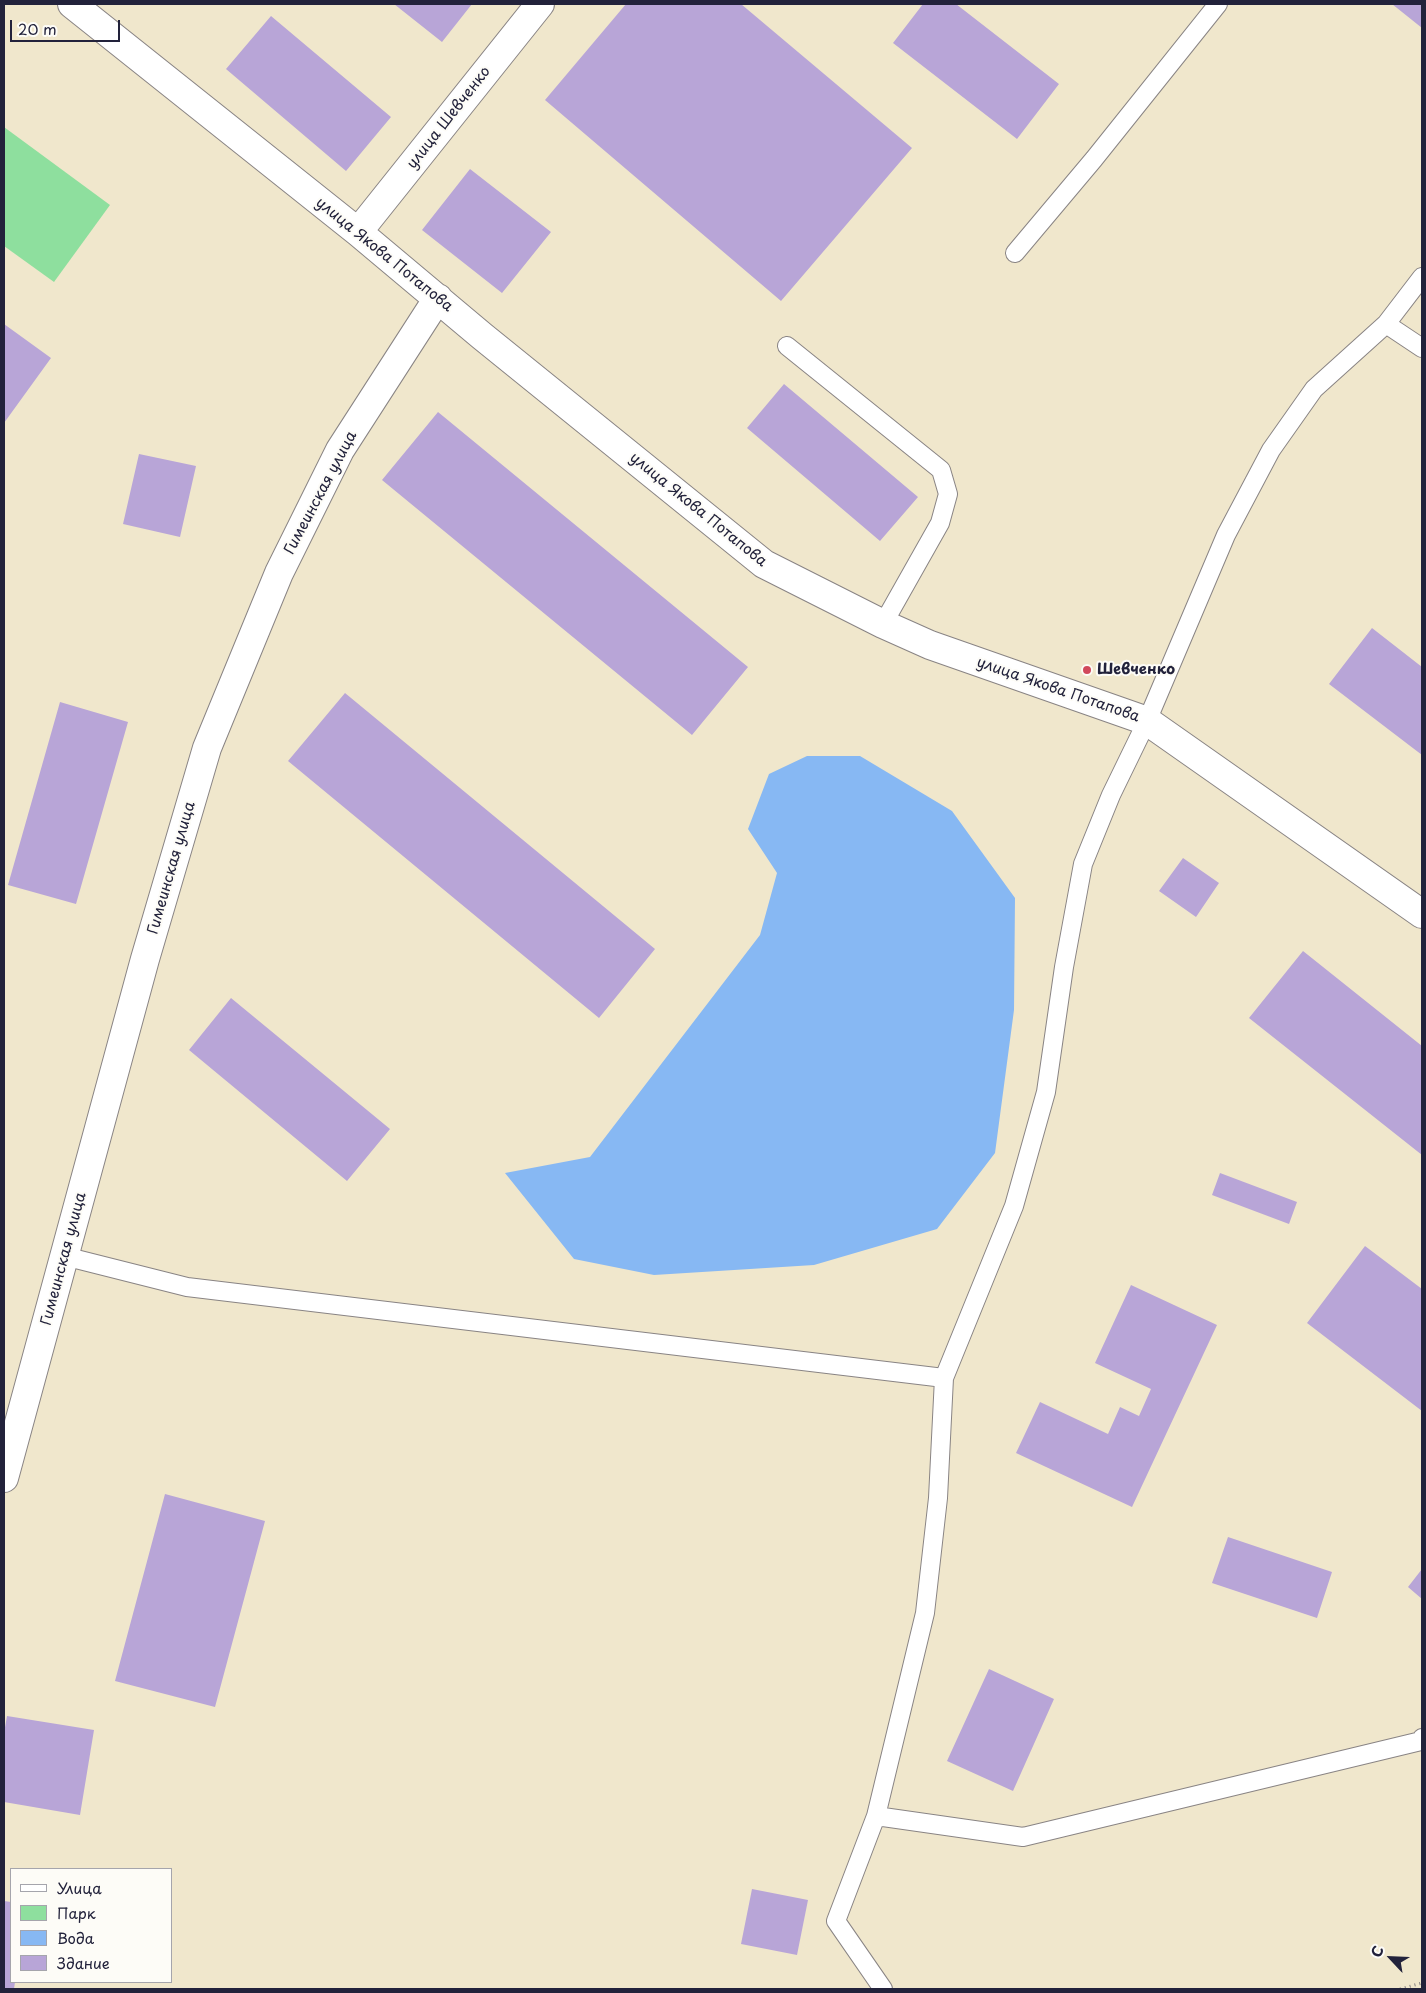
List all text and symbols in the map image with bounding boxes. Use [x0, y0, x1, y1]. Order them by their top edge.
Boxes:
scale bar [12, 10, 122, 42]
text: 20 m [18, 17, 57, 40]
street label: улица Шевченко [403, 63, 495, 173]
street label: улица Якова Потапова [312, 194, 456, 316]
street label: Гимеинская улица [281, 428, 361, 558]
street label: улица Якова Потапова [626, 449, 770, 571]
street label: улица Якова Потапова [974, 654, 1142, 726]
place label: Шевченко [1097, 661, 1175, 679]
marker: Шевченко [1081, 664, 1093, 676]
street label: Гимеинская улица [144, 800, 200, 936]
street label: Гимеинская улица [38, 1190, 90, 1328]
legend [10, 1868, 172, 1983]
text: Улица [57, 1876, 102, 1899]
text: Парк [57, 1901, 96, 1924]
text: Вода [57, 1926, 94, 1949]
north arrow [1366, 1933, 1416, 1983]
text: С [1365, 1942, 1389, 1961]
text: Здание [57, 1951, 110, 1974]

